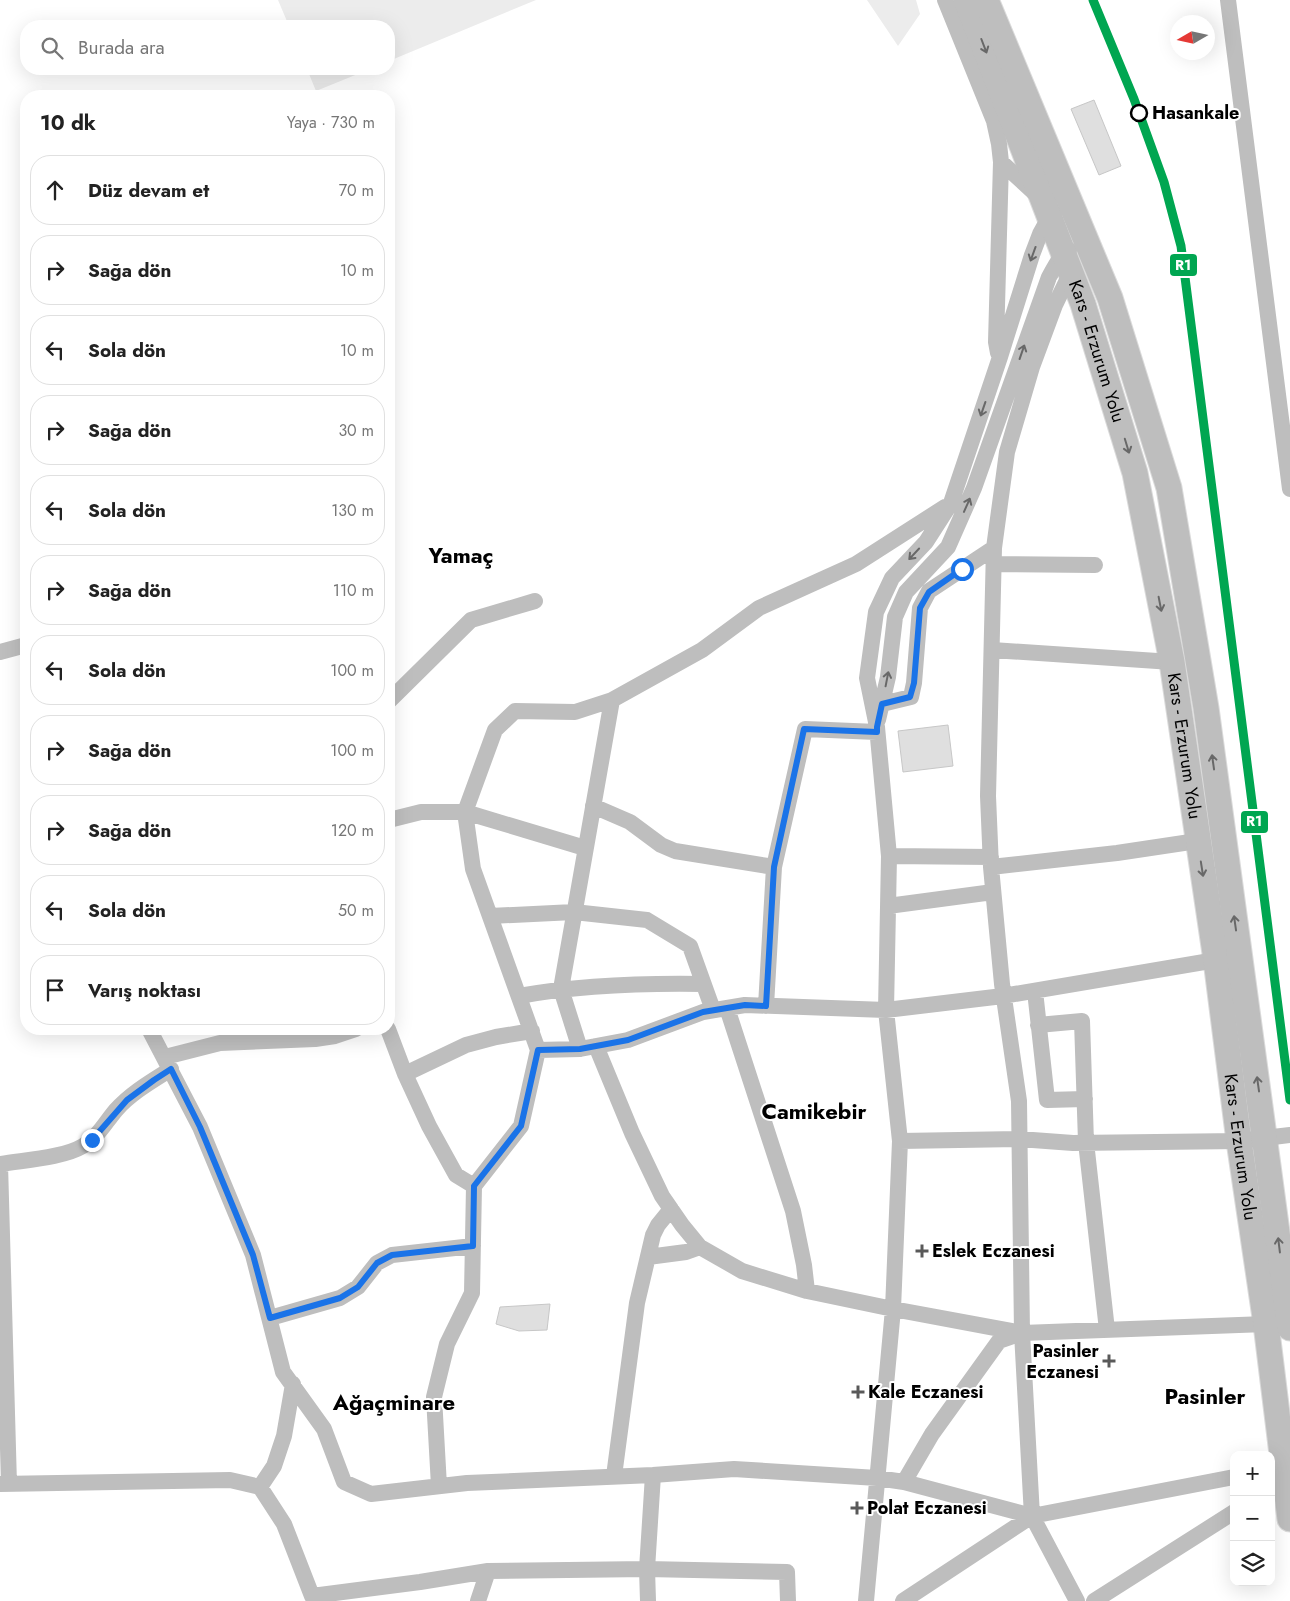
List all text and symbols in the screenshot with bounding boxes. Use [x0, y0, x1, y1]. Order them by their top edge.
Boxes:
north arrow [1170, 15, 1215, 60]
search box [20, 20, 395, 75]
icon: search [38, 34, 66, 62]
text: Burada ara [78, 34, 165, 61]
one-way arrow [980, 37, 989, 53]
place label: Hasankale [1152, 100, 1239, 126]
marker: Hasankale [1130, 104, 1148, 122]
text: 10 dk [40, 108, 96, 138]
text: Yaya · 730 m [287, 111, 375, 134]
icon: ahead [41, 176, 69, 204]
text: Düz devam et [88, 177, 209, 204]
text: 70 m [339, 179, 374, 202]
one-way arrow [1027, 246, 1037, 262]
line badge: R1 [1169, 253, 1198, 277]
text: R1 [1175, 255, 1191, 275]
icon: right [41, 256, 69, 284]
text: Sağa dön [88, 257, 172, 284]
text: 10 m [340, 259, 374, 282]
street label: Kars - Erzurum Yolu [1062, 276, 1132, 426]
icon: left [41, 336, 69, 364]
text: Sola dön [88, 337, 166, 364]
text: 10 m [340, 339, 374, 362]
one-way arrow [1018, 345, 1027, 361]
one-way arrow [978, 401, 987, 416]
icon: right [41, 416, 69, 444]
text: Sağa dön [88, 417, 172, 444]
text: 30 m [338, 419, 374, 442]
one-way arrow [1122, 437, 1132, 453]
icon: left [41, 496, 69, 524]
text: Sola dön [88, 497, 166, 524]
one-way arrow [962, 498, 972, 513]
text: 130 m [331, 499, 374, 522]
district label: Yamaç [428, 539, 493, 571]
one-way arrow [908, 548, 920, 560]
route start [951, 558, 974, 581]
icon: right [41, 576, 69, 604]
text: Sağa dön [88, 577, 172, 604]
text: 110 m [333, 579, 374, 602]
one-way arrow [1156, 596, 1166, 612]
icon: left [41, 656, 69, 684]
text: Sola dön [88, 657, 166, 684]
text: 100 m [330, 659, 374, 682]
street label: Kars - Erzurum Yolu [1161, 671, 1208, 821]
one-way arrow [883, 672, 892, 688]
icon: right [41, 736, 69, 764]
text: Sağa dön [88, 737, 172, 764]
text: 100 m [330, 739, 374, 762]
one-way arrow [1208, 754, 1218, 770]
line badge: R1 [1240, 810, 1269, 834]
text: R1 [1246, 811, 1262, 831]
icon: right [41, 816, 69, 844]
text: Sağa dön [88, 817, 172, 844]
text: 120 m [331, 819, 374, 842]
one-way arrow [1197, 860, 1207, 876]
icon: left [41, 896, 69, 924]
text: Sola dön [88, 897, 166, 924]
text: 50 m [338, 899, 374, 922]
one-way arrow [1230, 915, 1240, 931]
icon: arrive [41, 976, 69, 1004]
text: Varış noktası [88, 977, 201, 1004]
street label: Kars - Erzurum Yolu [1218, 1072, 1264, 1222]
one-way arrow [1253, 1076, 1263, 1092]
district label: Camikebir [761, 1095, 867, 1127]
route end [81, 1129, 104, 1152]
one-way arrow [1274, 1237, 1284, 1253]
place label: Eslek Eczanesi [932, 1238, 1055, 1264]
marker: Eslek Eczanesi [916, 1245, 928, 1257]
place label: Pasinler Eczanesi [1026, 1338, 1100, 1385]
marker: Pasinler Eczanesi [1103, 1355, 1115, 1367]
place label: Kale Eczanesi [868, 1379, 984, 1405]
district label: Pasinler [1164, 1380, 1246, 1412]
district label: Ağaçminare [332, 1386, 455, 1418]
marker: Kale Eczanesi [852, 1386, 864, 1398]
map controls [1230, 1451, 1275, 1586]
button: + [1230, 1451, 1275, 1496]
place label: Polat Eczanesi [867, 1495, 987, 1521]
button: − [1230, 1496, 1275, 1541]
marker: Polat Eczanesi [851, 1502, 863, 1514]
button: layers [1230, 1541, 1275, 1586]

